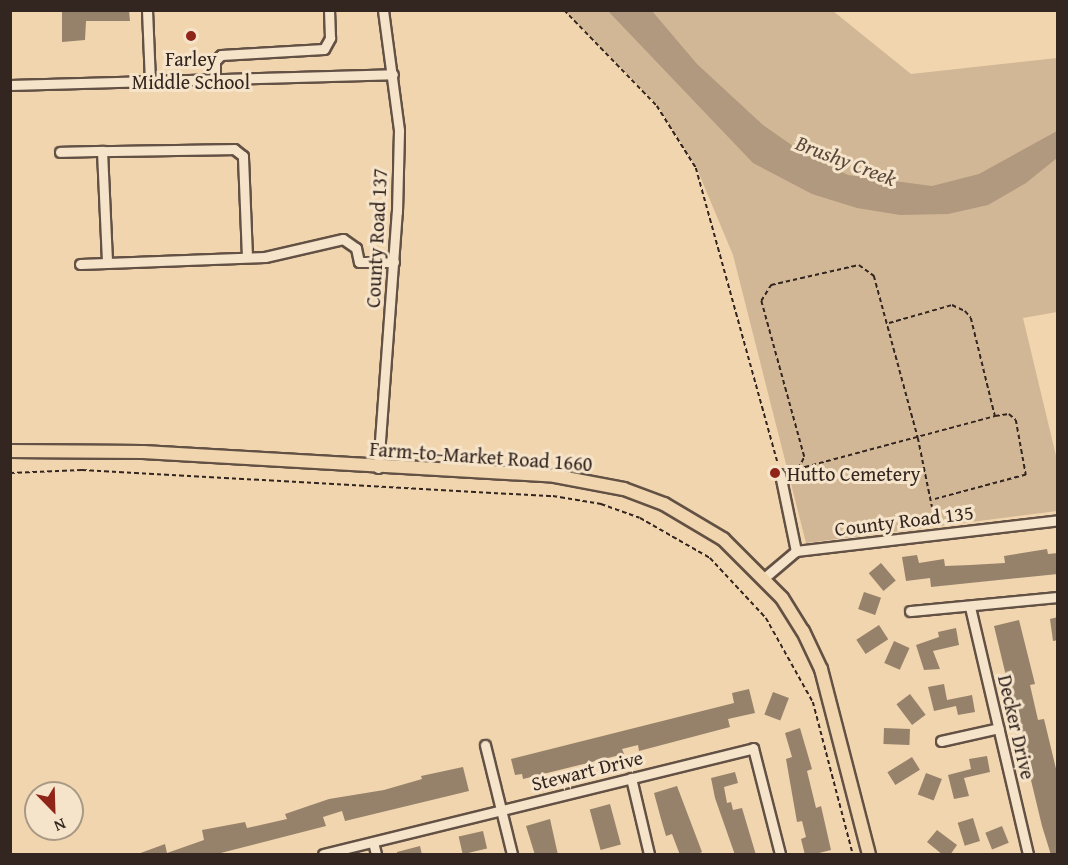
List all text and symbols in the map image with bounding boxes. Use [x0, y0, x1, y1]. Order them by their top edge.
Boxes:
marker: Farley Middle School [184, 29, 198, 43]
place label: Farley Middle School [132, 46, 250, 93]
water label: Brushy Creek [792, 130, 900, 192]
street label: County Road 137 [360, 168, 392, 308]
street label: Farm-to-Market Road 1660 [369, 436, 593, 476]
place label: Hutto Cemetery [787, 461, 920, 485]
marker: Hutto Cemetery [768, 466, 782, 480]
street label: County Road 135 [833, 500, 975, 540]
street label: Decker Drive [993, 672, 1041, 782]
street label: Stewart Drive [529, 745, 645, 795]
north arrow [24, 781, 84, 841]
text: N [51, 813, 70, 839]

